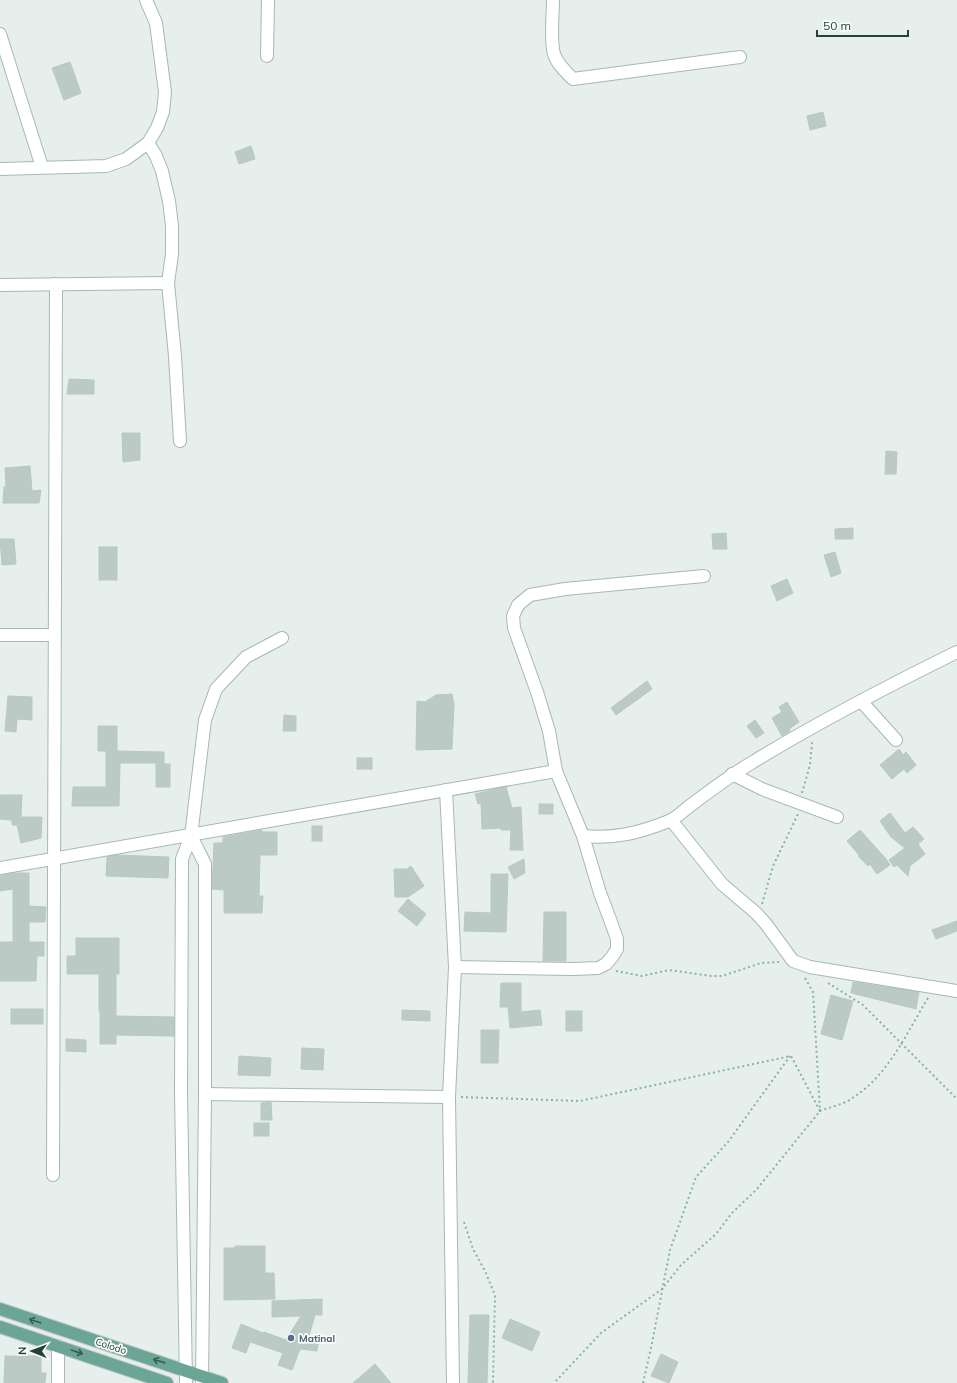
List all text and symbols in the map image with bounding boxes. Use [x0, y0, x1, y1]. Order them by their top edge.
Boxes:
scale bar [817, 12, 908, 38]
text: 50 m [823, 18, 851, 33]
one-way arrow [29, 1316, 41, 1324]
north arrow [12, 1331, 52, 1371]
place label: Matinal [299, 1332, 335, 1345]
marker: Matinal [286, 1333, 296, 1343]
street label: Colodo [94, 1335, 129, 1357]
text: N [15, 1347, 29, 1355]
one-way arrow [70, 1349, 83, 1356]
one-way arrow [152, 1357, 165, 1364]

